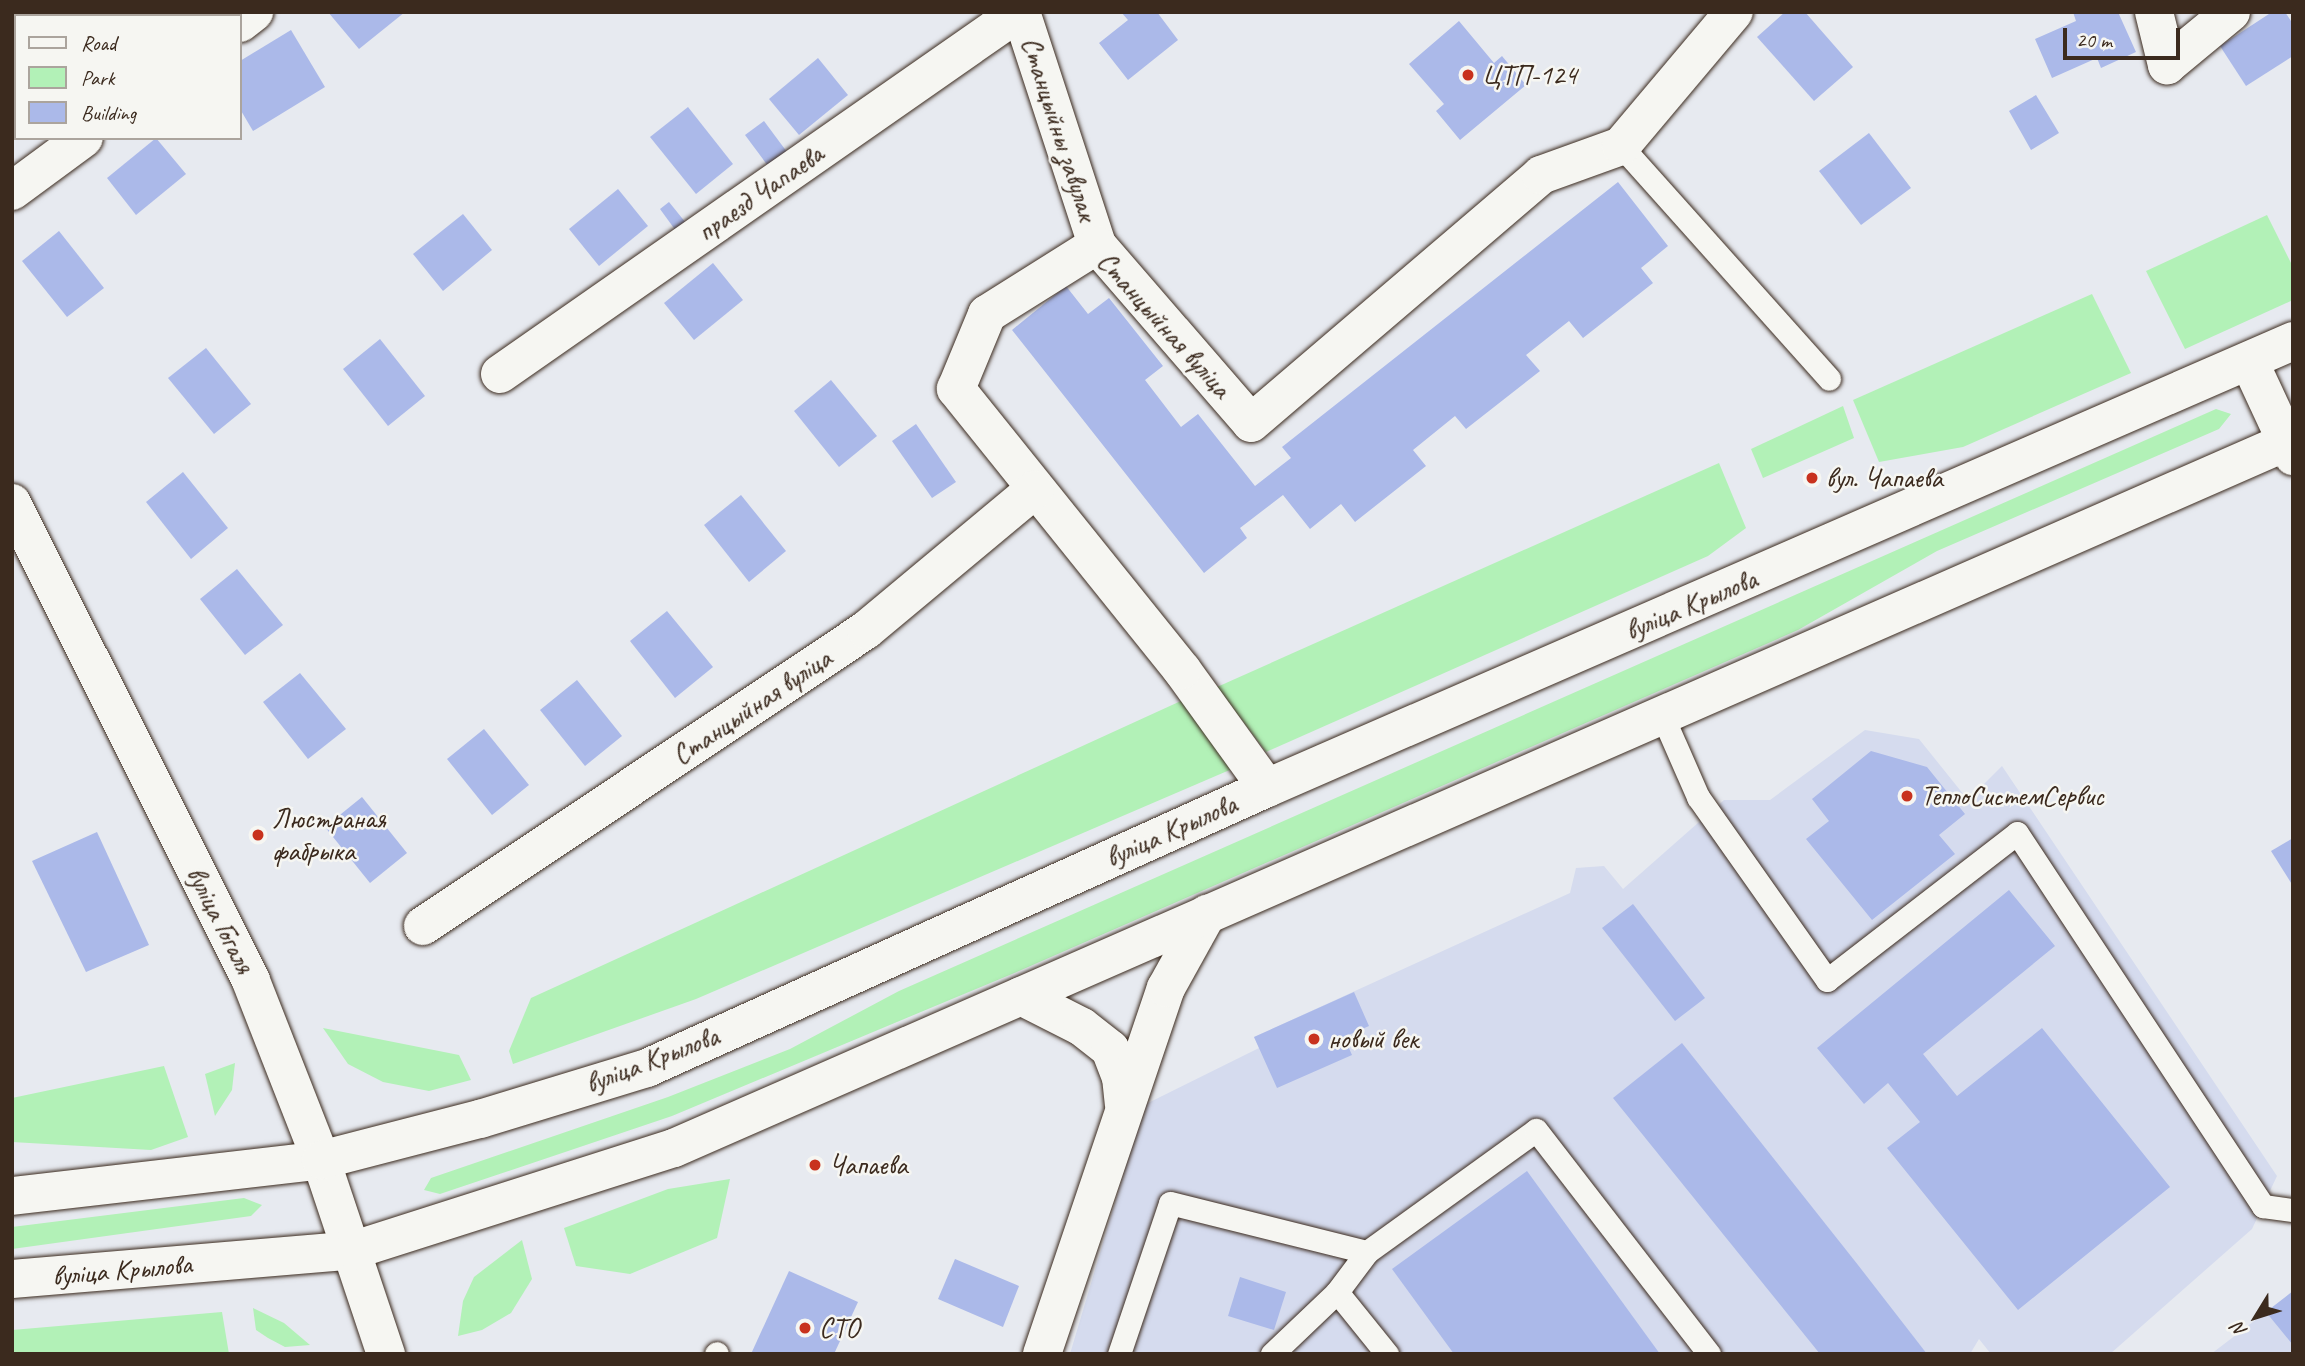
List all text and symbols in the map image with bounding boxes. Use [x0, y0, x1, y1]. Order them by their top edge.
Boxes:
legend [14, 14, 242, 140]
scale bar [2067, 14, 2184, 58]
text: 20 m [2076, 27, 2112, 53]
text: Road [81, 30, 116, 56]
street label: Станцыйны завулак [1013, 33, 1105, 225]
place label: ЦТП-124 [1482, 58, 1577, 92]
text: Park [81, 65, 114, 91]
marker: ЦТП-124 [1460, 67, 1476, 83]
text: Building [81, 100, 136, 126]
street label: праезд Чапаева [691, 137, 829, 249]
street label: Станцыйная вуліца [1090, 245, 1238, 405]
place label: вул. Чапаева [1826, 461, 1943, 495]
marker: вул. Чапаева [1804, 470, 1820, 486]
street label: вуліца Крылова [1620, 562, 1762, 648]
street label: Станцыйная вуліца [666, 642, 838, 772]
place label: ТеплоСистемСервис [1921, 779, 2104, 813]
street label: вуліца Крылова [1101, 787, 1241, 875]
marker: ТеплоСистемСервис [1899, 788, 1915, 804]
place label: Люстраная фабрыка [272, 802, 386, 868]
marker: Люстраная фабрыка [250, 827, 266, 843]
street label: вуліца Гогаля [179, 862, 261, 978]
street label: вуліца Крылова [581, 1019, 723, 1101]
place label: новый век [1328, 1022, 1418, 1056]
marker: новый век [1306, 1031, 1322, 1047]
place label: Чапаева [829, 1148, 907, 1182]
marker: Чапаева [807, 1157, 823, 1173]
street label: вуліца Крылова [51, 1247, 193, 1293]
north arrow [2221, 1282, 2291, 1352]
place label: СТО [819, 1311, 859, 1345]
text: N [2226, 1318, 2253, 1342]
marker: СТО [797, 1320, 813, 1336]

